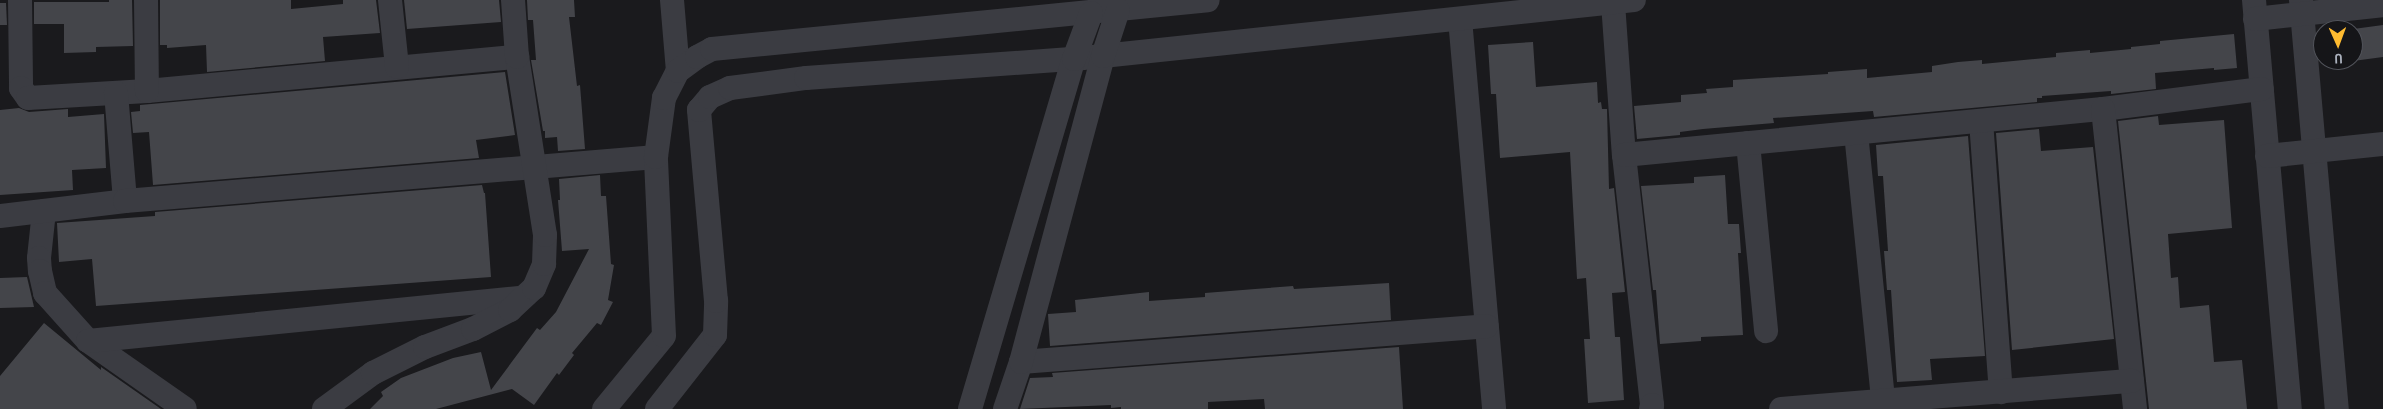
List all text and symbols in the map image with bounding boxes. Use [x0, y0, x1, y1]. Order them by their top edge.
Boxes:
north arrow [2313, 20, 2363, 70]
text: U [2334, 50, 2343, 68]

